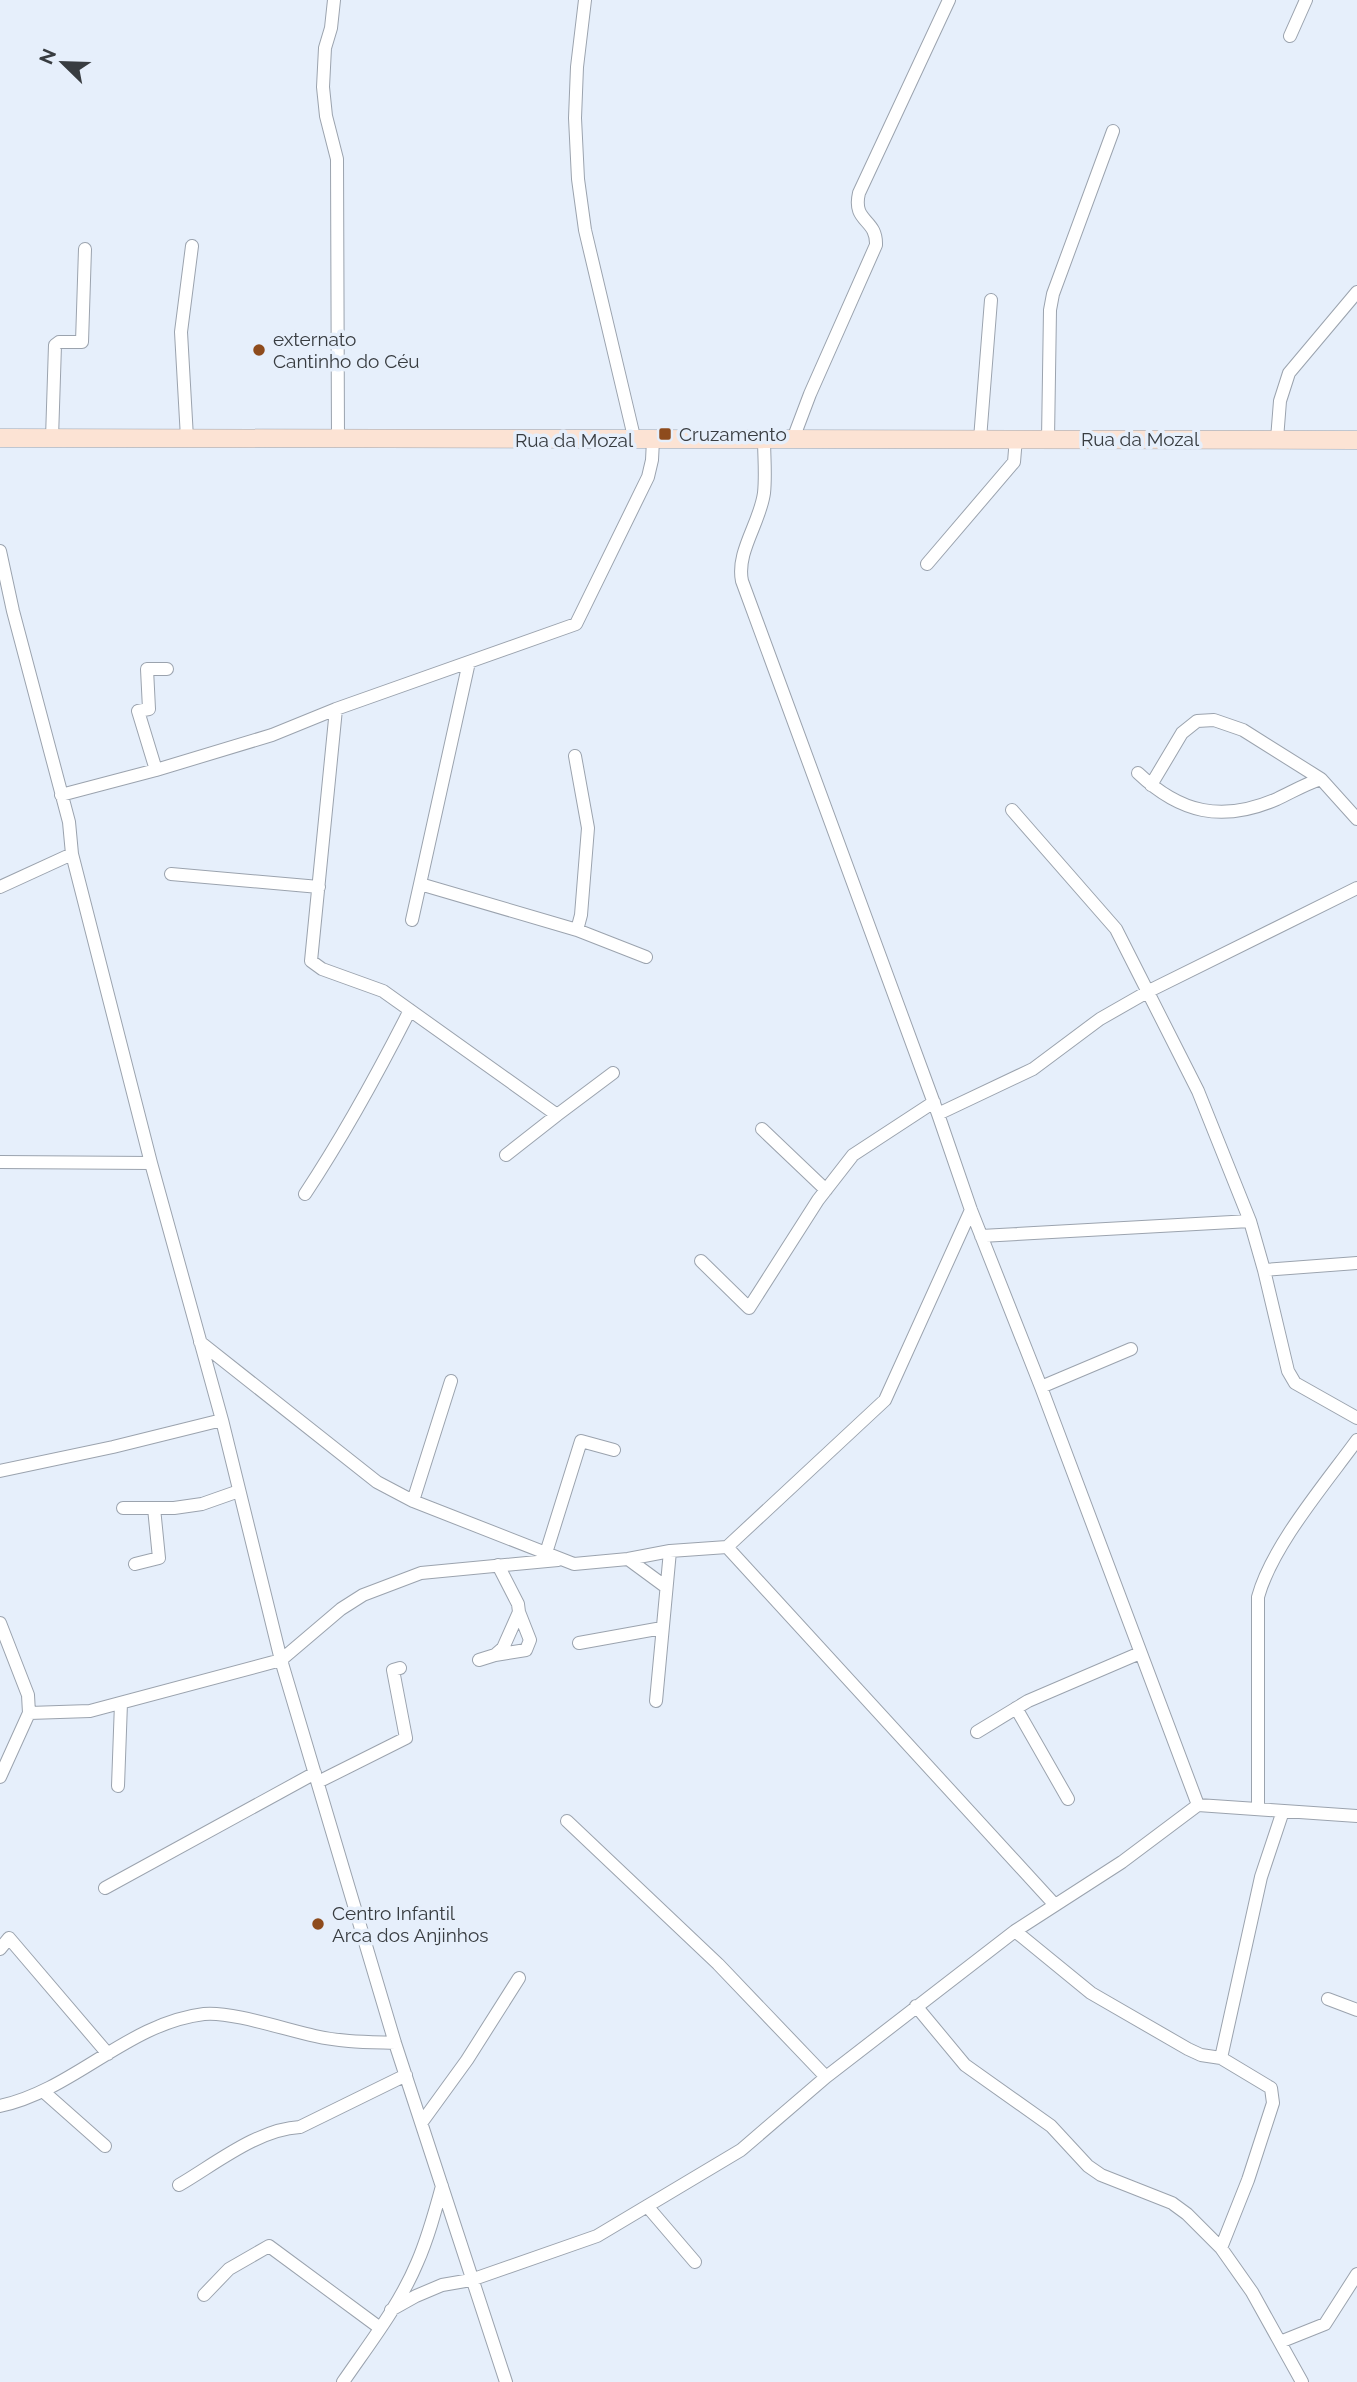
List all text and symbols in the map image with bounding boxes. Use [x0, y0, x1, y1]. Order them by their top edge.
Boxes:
north arrow [28, 28, 98, 98]
text: N [34, 45, 60, 67]
place label: externato Cantinho do Céu [273, 328, 420, 372]
marker: externato Cantinho do Céu [251, 342, 267, 358]
place label: Cruzamento [679, 423, 787, 445]
marker: Cruzamento [657, 426, 673, 442]
street label: Rua da Mozal [1081, 428, 1200, 450]
street label: Rua da Mozal [515, 429, 634, 451]
place label: Centro Infantil Arca dos Anjinhos [332, 1902, 488, 1946]
marker: Centro Infantil Arca dos Anjinhos [310, 1916, 326, 1932]

